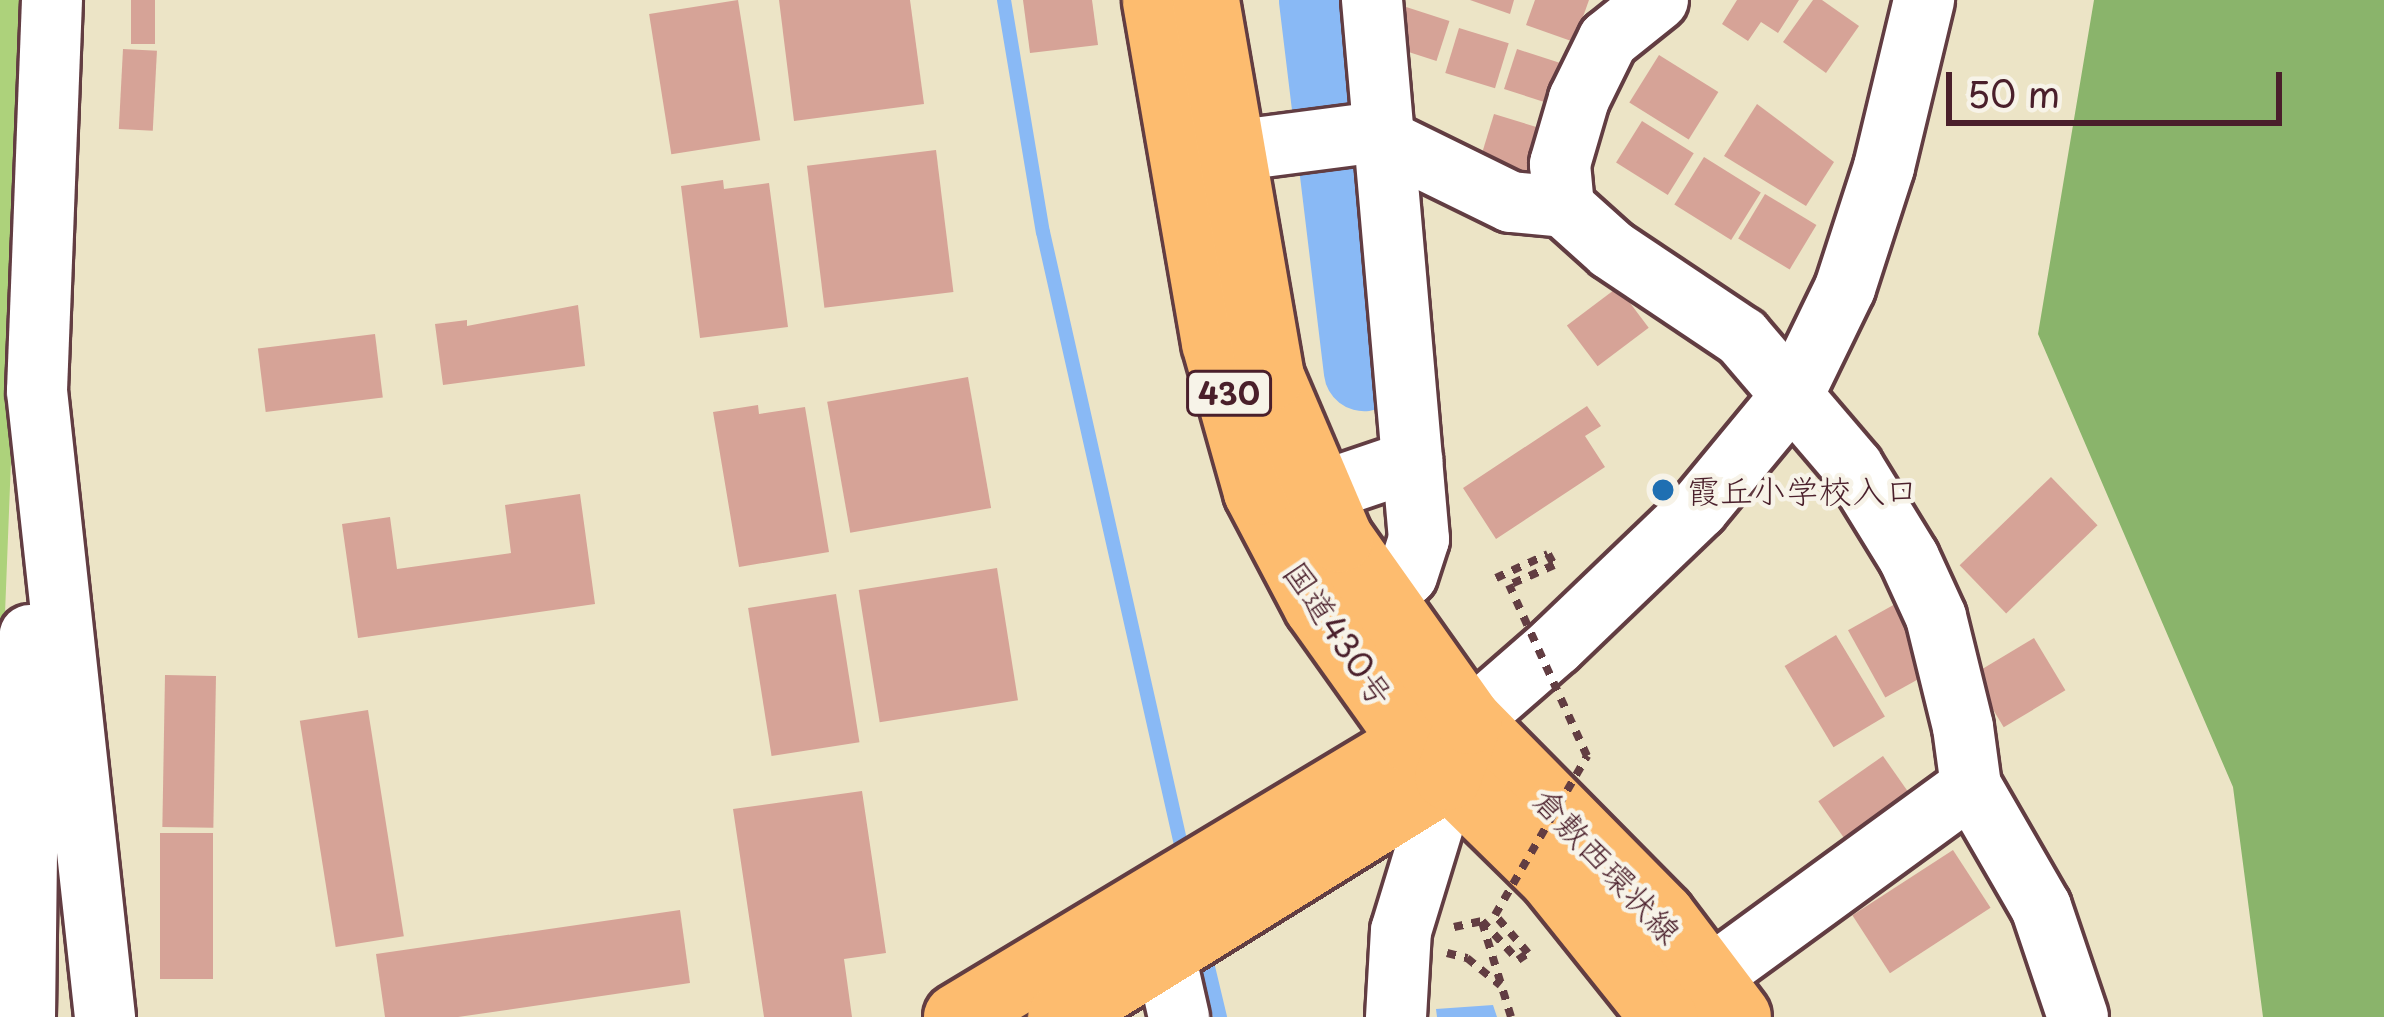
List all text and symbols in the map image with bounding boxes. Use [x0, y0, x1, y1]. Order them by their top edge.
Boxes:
scale bar [1952, 48, 2288, 122]
text: 50 m [1967, 66, 2060, 120]
road number: 430 [1184, 369, 1274, 417]
place label: 霞丘小学校入口 [1687, 470, 1918, 510]
marker: 霞丘小学校入口 [1650, 477, 1676, 503]
street label: 国道430号 [1276, 553, 1402, 713]
street label: 倉敷西環状線 [1526, 779, 1690, 951]

